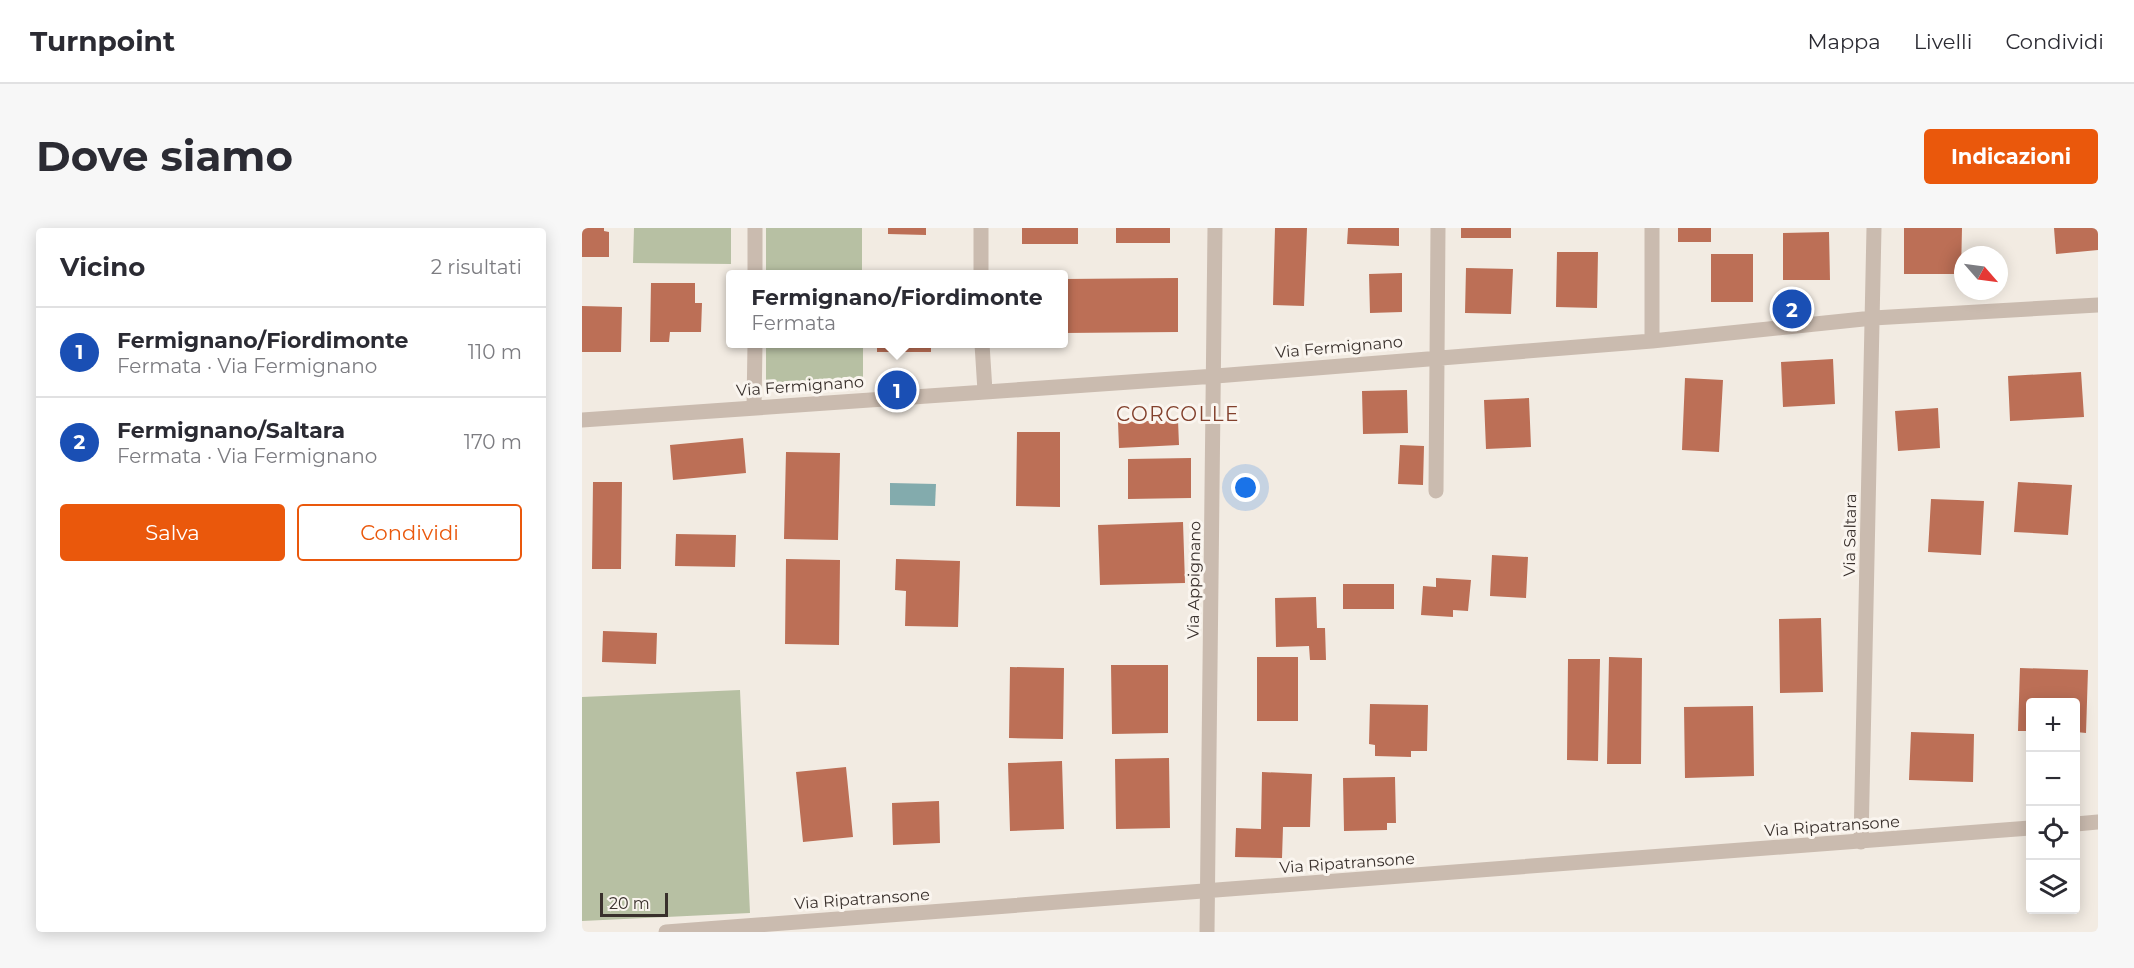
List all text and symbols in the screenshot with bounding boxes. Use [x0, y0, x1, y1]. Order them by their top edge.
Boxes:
text: Turnpoint [30, 24, 175, 58]
text: Mappa [1807, 29, 1881, 54]
text: Livelli [1914, 29, 1972, 54]
text: Condividi [2005, 29, 2104, 54]
button: Indicazioni [1924, 129, 2098, 184]
text: Dove siamo [36, 130, 293, 182]
north arrow [1954, 246, 2008, 300]
text: Vicino [60, 251, 145, 283]
text: 2 risultati [431, 255, 522, 279]
popup [726, 270, 1068, 348]
text: Fermignano/Fiordimonte [751, 284, 1043, 311]
pin: 2 [1772, 286, 1812, 332]
text: Fermata [751, 311, 836, 335]
text: Fermignano/Fiordimonte [117, 327, 408, 354]
street label: Via Fermignano [1274, 332, 1404, 362]
text: 1 [76, 340, 83, 364]
text: 110 m [468, 340, 522, 364]
text: Fermata · Via Fermignano [117, 354, 377, 378]
pin: 1 [878, 368, 916, 412]
street label: Via Fermignano [736, 372, 864, 400]
district label: CORCOLLE [1116, 402, 1240, 426]
text: Fermignano/Saltara [117, 417, 345, 444]
text: 2 [74, 430, 85, 454]
text: 170 m [464, 430, 522, 454]
text: Fermata · Via Fermignano [117, 444, 377, 468]
your location [1231, 473, 1260, 502]
street label: Via Saltara [1840, 493, 1860, 577]
button: Salva [60, 504, 285, 561]
button: Condividi [297, 504, 522, 561]
street label: Via Appignano [1183, 521, 1205, 639]
map controls [2026, 698, 2080, 914]
button: + [2026, 698, 2080, 752]
button: − [2026, 752, 2080, 806]
button: locate [2026, 806, 2080, 860]
street label: Via Ripatransone [1764, 812, 1900, 840]
street label: Via Ripatransone [1279, 849, 1415, 877]
button: layers [2026, 860, 2080, 914]
street label: Via Ripatransone [794, 885, 930, 913]
scale bar [600, 890, 668, 918]
text: 20 m [609, 894, 650, 913]

